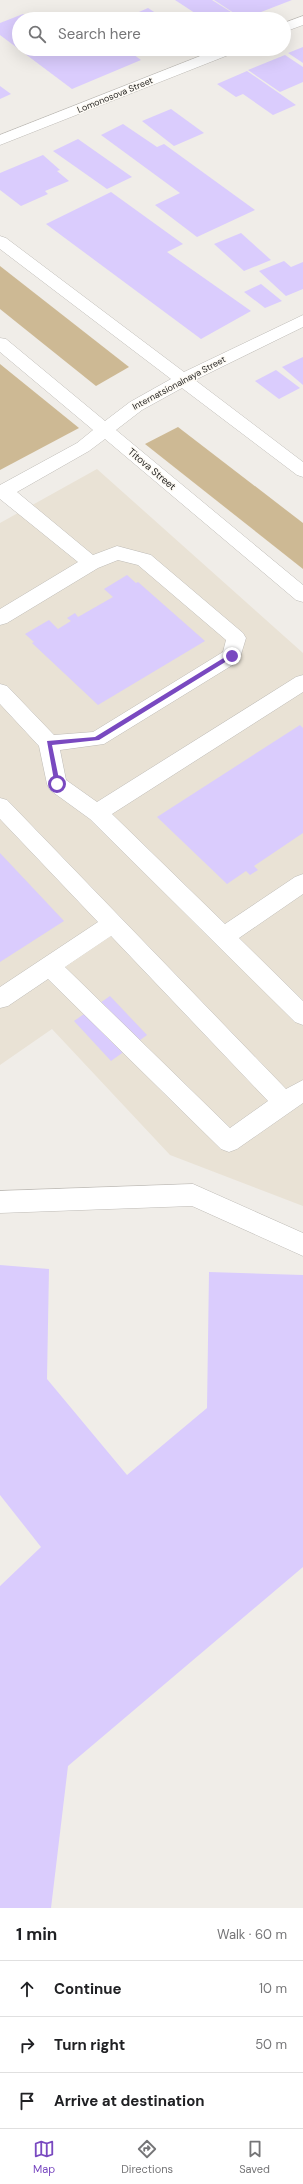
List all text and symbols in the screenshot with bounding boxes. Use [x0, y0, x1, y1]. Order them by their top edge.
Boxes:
search box [12, 12, 291, 56]
icon: search [26, 23, 48, 45]
text: Search here [58, 24, 141, 44]
street label: Lomonosova Street [75, 74, 155, 116]
street label: Internatsionalnaya Street [130, 353, 228, 413]
street label: Titova Street [125, 445, 179, 493]
route end [223, 647, 241, 665]
route start [48, 775, 66, 793]
text: 1 min [16, 1923, 57, 1945]
text: Walk · 60 m [217, 1926, 287, 1943]
icon: ahead [16, 1978, 38, 2000]
text: Continue [54, 1979, 122, 1999]
text: 10 m [259, 1980, 287, 1997]
icon: right [16, 2034, 38, 2056]
text: Turn right [54, 2035, 125, 2055]
text: 50 m [255, 2036, 287, 2053]
icon: arrive [16, 2090, 38, 2112]
text: Arrive at destination [54, 2091, 205, 2111]
tab: Map [33, 2138, 55, 2176]
tab: Directions [121, 2138, 173, 2176]
tab: Saved [239, 2138, 270, 2176]

